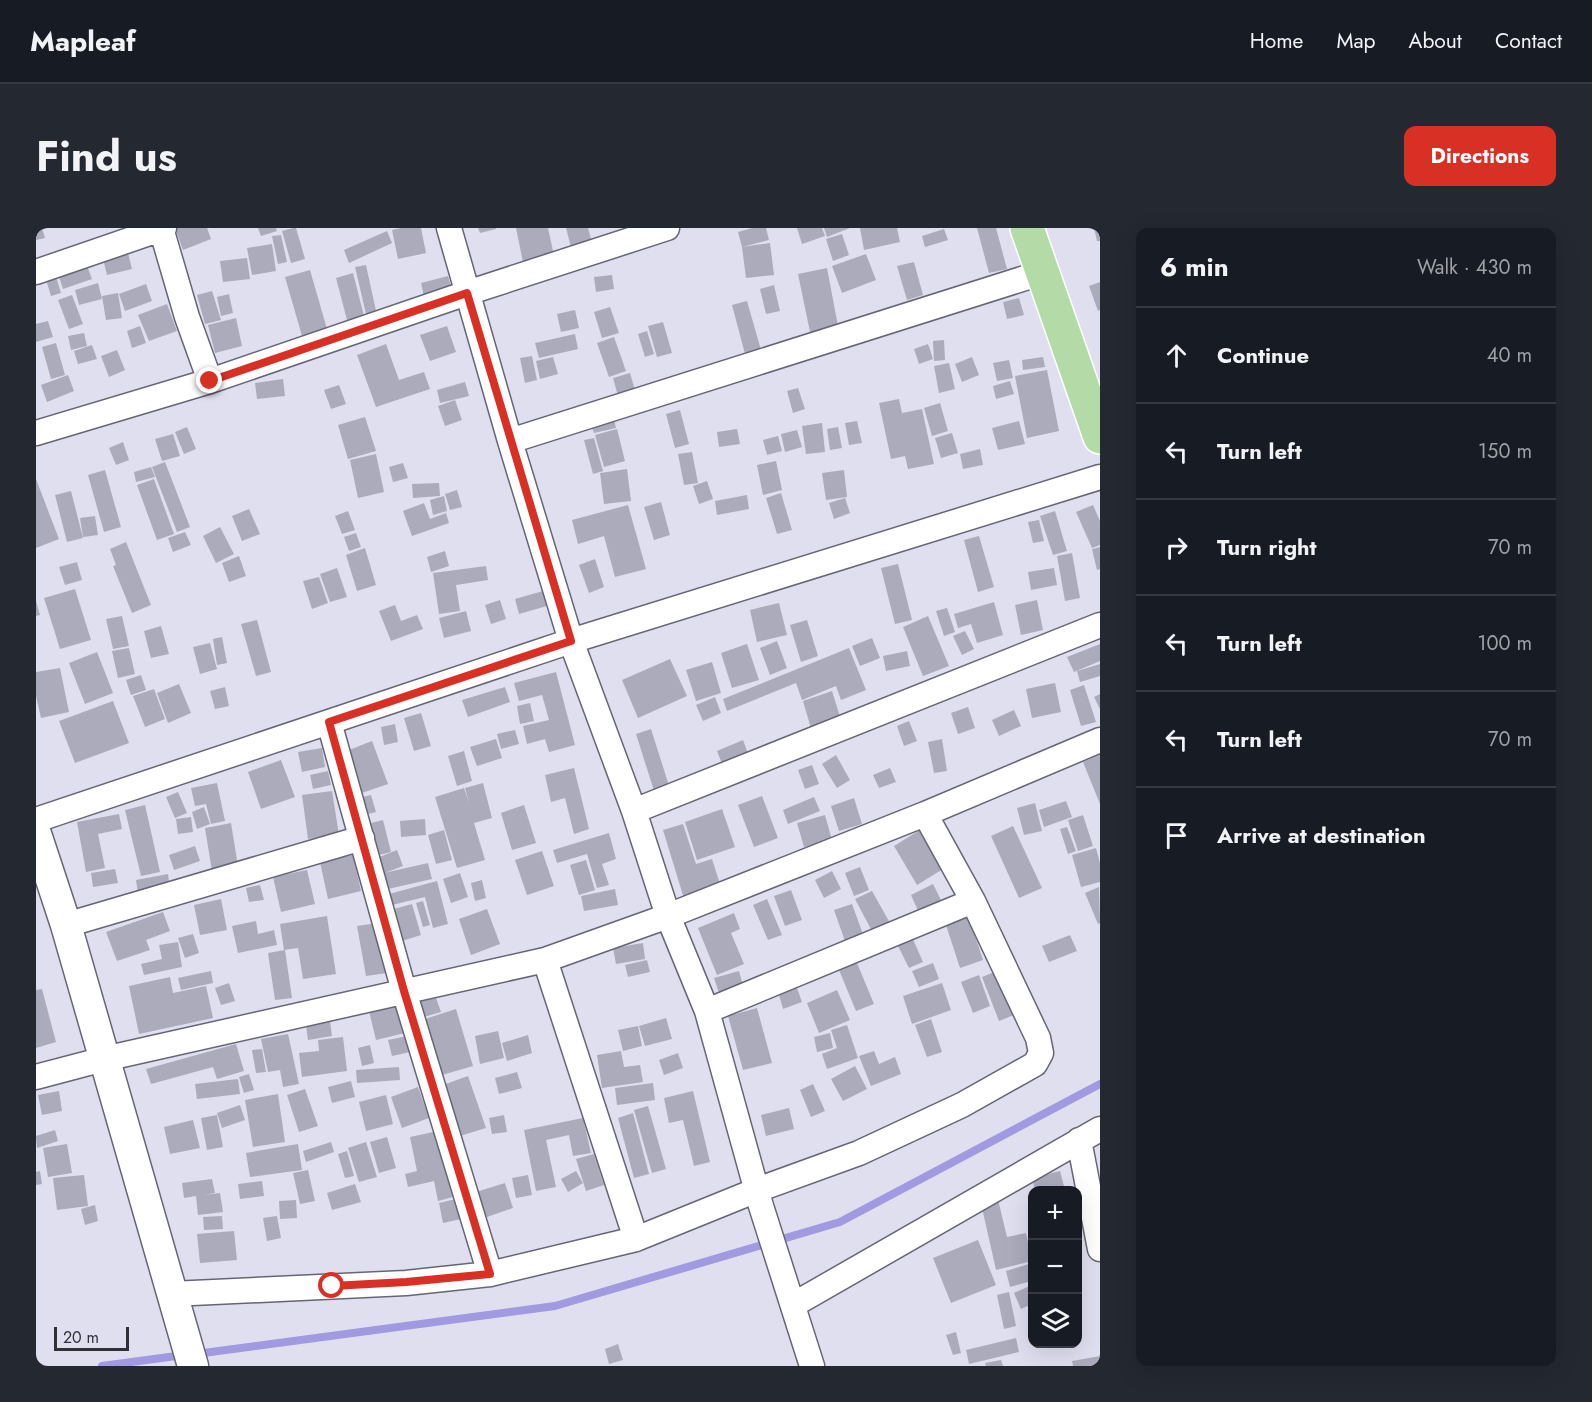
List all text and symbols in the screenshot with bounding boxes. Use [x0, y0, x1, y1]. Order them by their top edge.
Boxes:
text: Mapleaf [30, 21, 136, 62]
text: Home [1250, 26, 1303, 56]
text: Map [1336, 26, 1376, 56]
text: About [1409, 26, 1462, 56]
text: Contact [1495, 26, 1562, 56]
text: Find us [36, 126, 177, 187]
button: Directions [1404, 126, 1556, 186]
text: 6 min [1160, 248, 1229, 286]
text: Walk · 430 m [1417, 253, 1532, 282]
icon: ahead [1160, 339, 1193, 372]
text: Continue [1217, 339, 1309, 371]
text: 40 m [1487, 341, 1532, 370]
route end [196, 367, 222, 393]
icon: left [1160, 435, 1193, 468]
text: Turn left [1217, 435, 1302, 467]
text: 150 m [1478, 437, 1532, 466]
icon: right [1160, 531, 1193, 564]
text: Turn right [1217, 531, 1317, 563]
text: 70 m [1488, 533, 1532, 562]
icon: left [1160, 627, 1193, 660]
text: Turn left [1217, 627, 1302, 659]
text: 100 m [1477, 629, 1532, 658]
icon: left [1160, 723, 1193, 756]
text: Turn left [1217, 723, 1302, 755]
text: 70 m [1488, 725, 1532, 754]
icon: arrive [1160, 819, 1193, 852]
text: Arrive at destination [1217, 819, 1426, 851]
map controls [1028, 1186, 1082, 1348]
button: + [1028, 1186, 1082, 1240]
button: − [1028, 1240, 1082, 1294]
route start [318, 1272, 344, 1298]
button: layers [1028, 1294, 1082, 1348]
scale bar [54, 1324, 129, 1352]
text: 20 m [63, 1326, 99, 1349]

